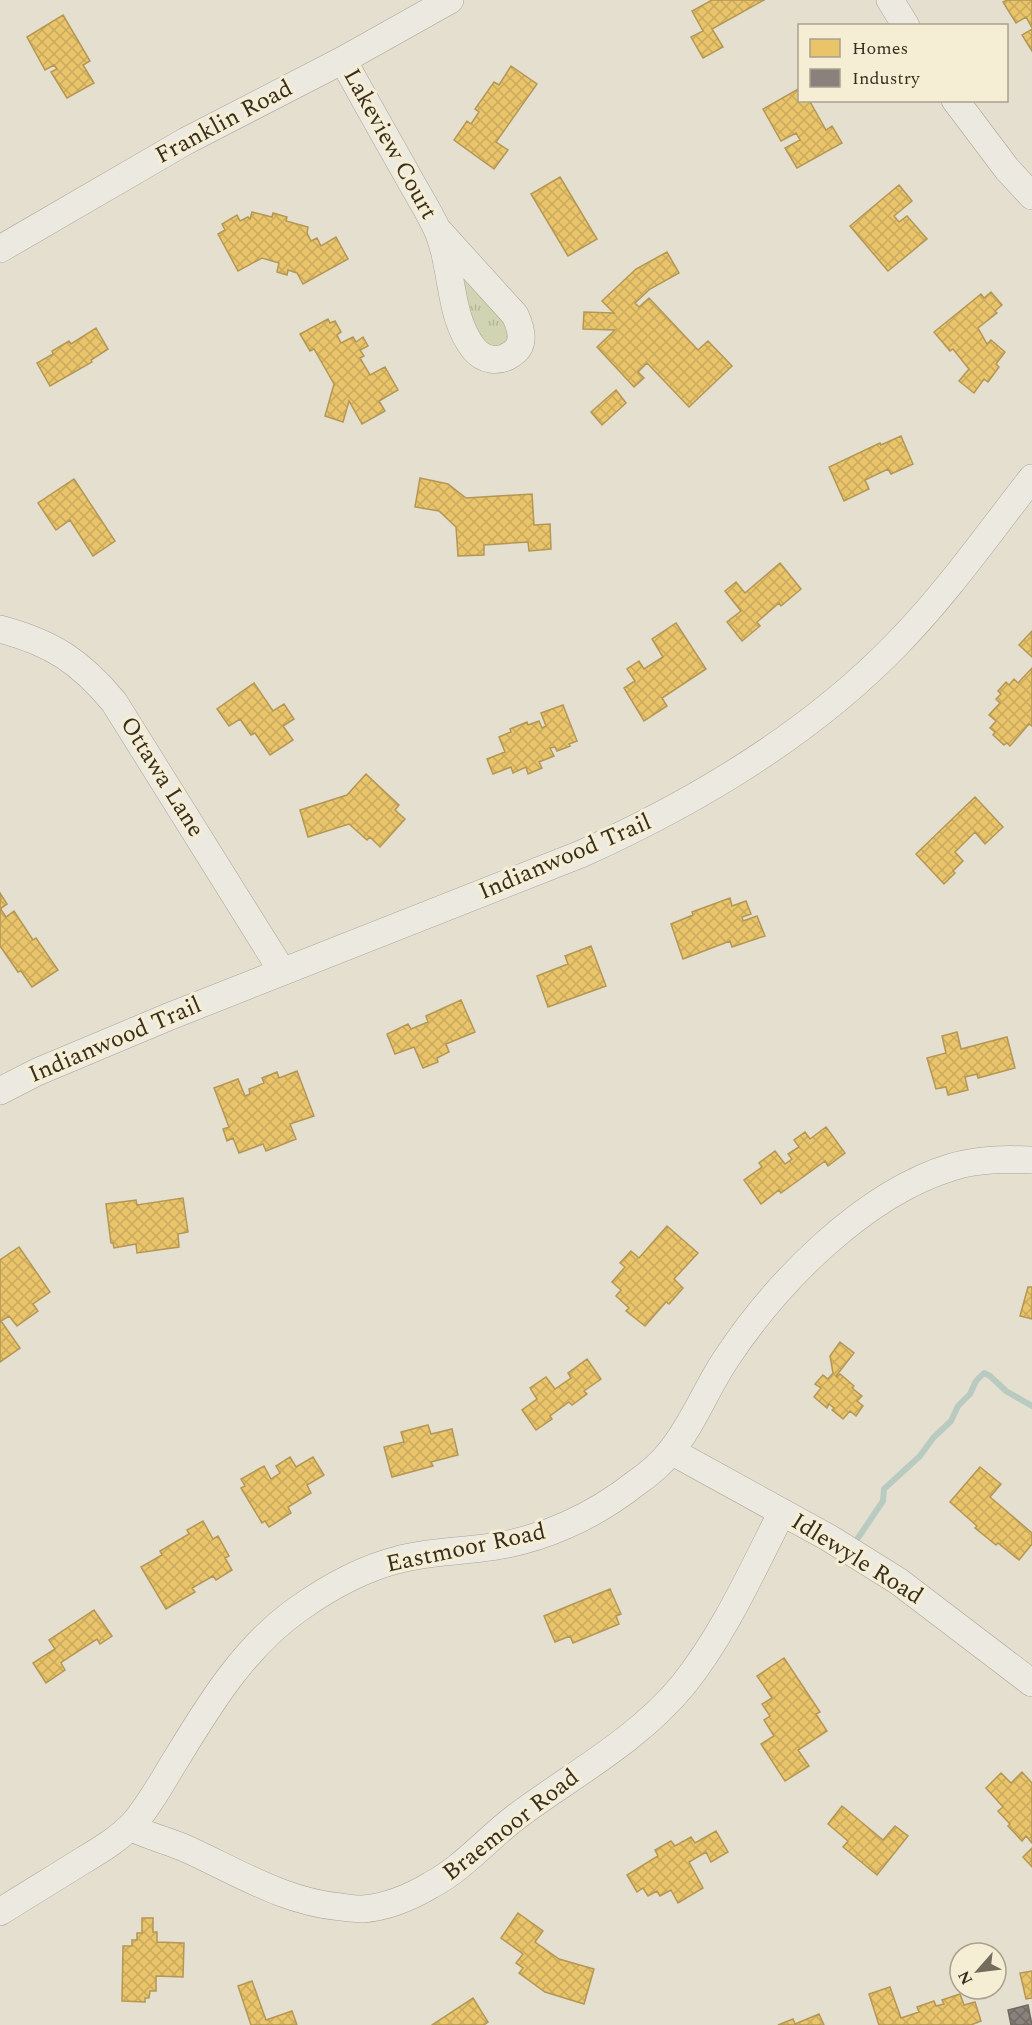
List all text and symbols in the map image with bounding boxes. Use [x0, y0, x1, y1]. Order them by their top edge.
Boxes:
legend [798, 24, 1008, 102]
text: Homes [852, 35, 908, 62]
street label: Lakeview Court [334, 62, 446, 226]
text: Industry [852, 65, 921, 92]
street label: Franklin Road [149, 71, 299, 173]
street label: Ottawa Lane [111, 710, 213, 844]
street label: Indianwood Trail [473, 804, 657, 910]
street label: Indianwood Trail [23, 987, 207, 1093]
street label: Idlewyle Road [784, 1504, 930, 1614]
street label: Eastmoor Road [383, 1513, 549, 1583]
street label: Braemoor Road [435, 1760, 587, 1890]
north arrow [948, 1941, 1008, 2001]
text: N [952, 1966, 979, 1989]

